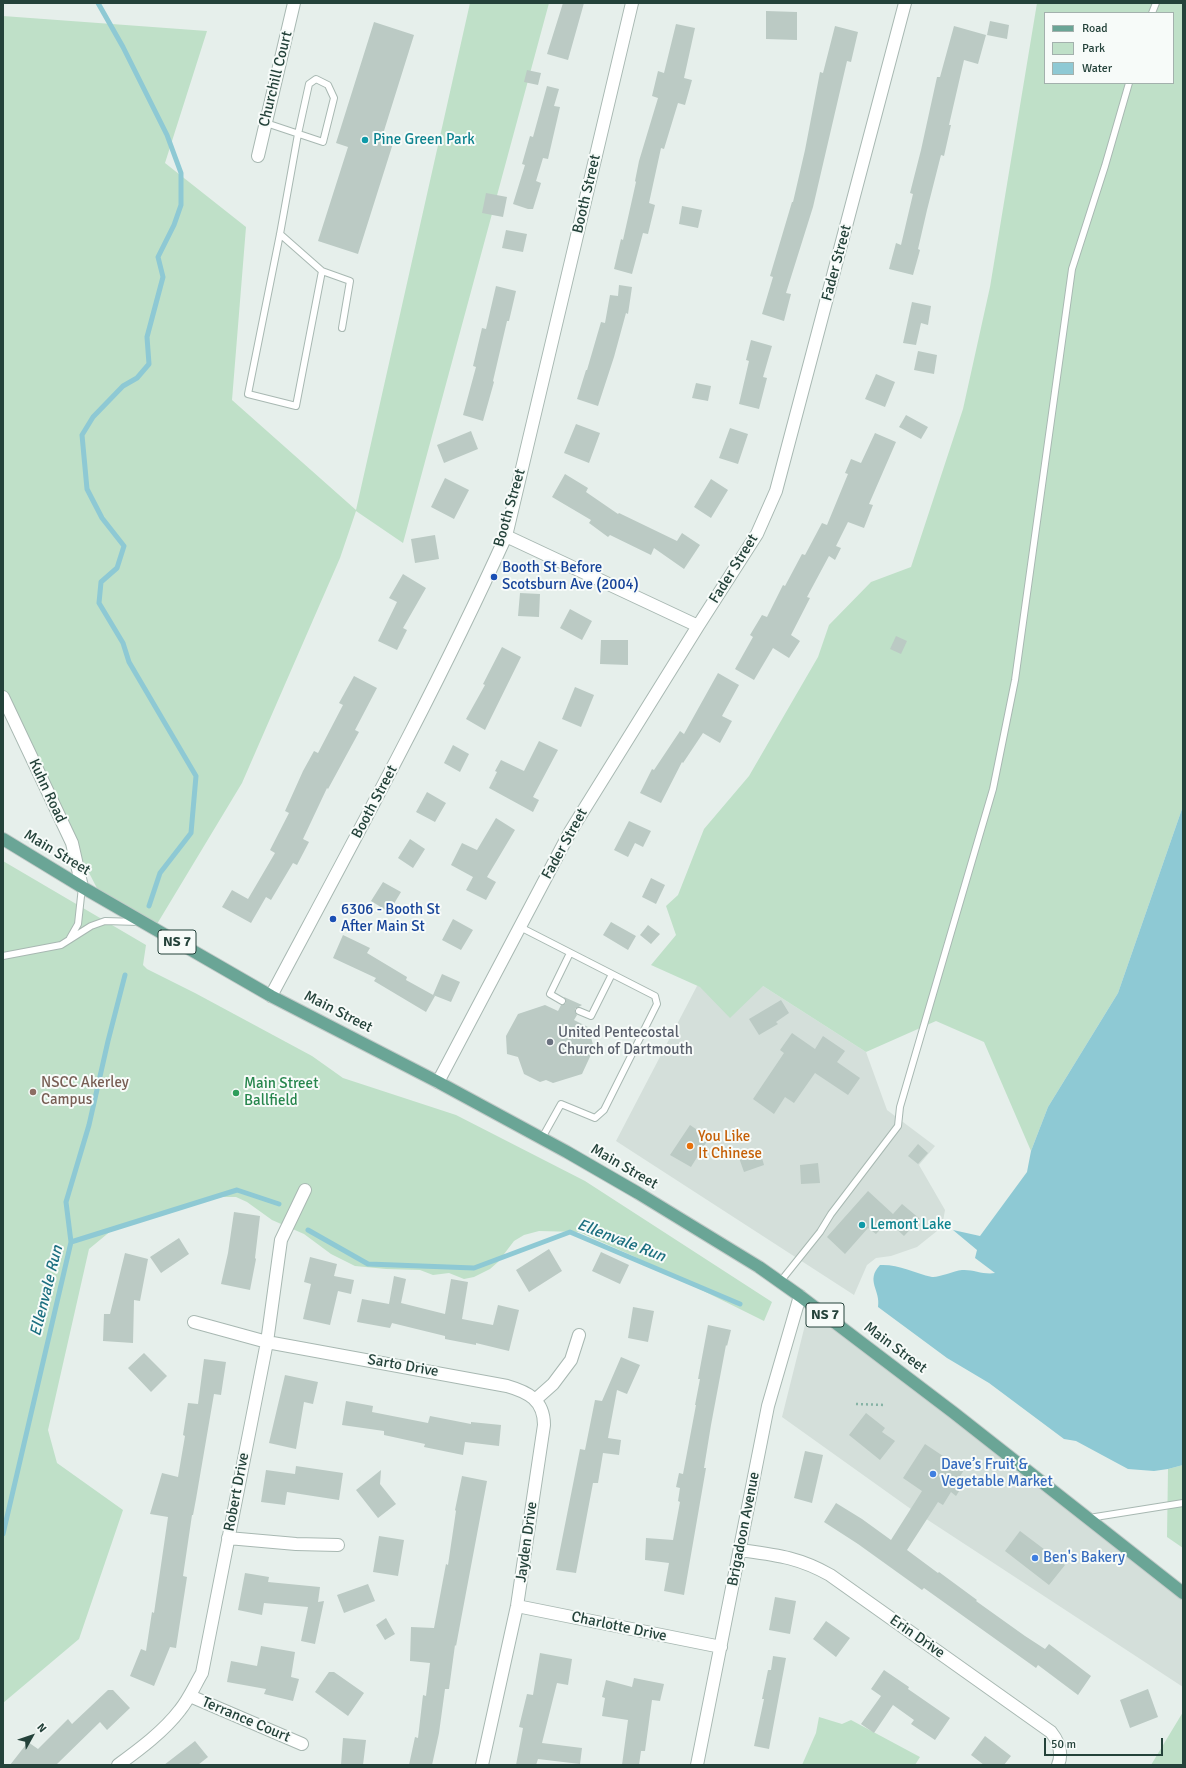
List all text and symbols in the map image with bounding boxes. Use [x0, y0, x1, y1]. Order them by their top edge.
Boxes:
legend [1044, 12, 1174, 84]
text: Road [1082, 21, 1108, 36]
street label: Churchill Court [255, 29, 297, 129]
text: Park [1082, 41, 1105, 56]
text: Water [1082, 61, 1112, 76]
place label: Pine Green Park [373, 131, 475, 149]
marker: Pine Green Park [360, 135, 370, 145]
street label: Booth Street [569, 153, 605, 235]
street label: Fader Street [818, 223, 856, 303]
street label: Booth Street [490, 467, 530, 549]
street label: Fader Street [706, 531, 762, 607]
place label: Booth St Before Scotsburn Ave (2004) [502, 559, 639, 594]
marker: Booth St Before Scotsburn Ave (2004) [489, 572, 499, 582]
street label: Kuhn Road [24, 756, 70, 826]
street label: Booth Street [348, 762, 402, 842]
street label: Fader Street [538, 805, 592, 883]
street label: Main Street [20, 826, 94, 880]
place label: 6306 - Booth St After Main St [341, 901, 440, 936]
marker: 6306 - Booth St After Main St [328, 914, 338, 924]
road number: NS 7 [158, 930, 196, 954]
street label: Main Street [301, 987, 375, 1037]
place label: United Pentecostal Church of Dartmouth [558, 1024, 693, 1059]
marker: United Pentecostal Church of Dartmouth [545, 1037, 555, 1047]
place label: NSCC Akerley Campus [41, 1074, 129, 1109]
place label: Main Street Ballfield [244, 1075, 318, 1110]
marker: NSCC Akerley Campus [28, 1087, 38, 1097]
marker: Main Street Ballfield [231, 1088, 241, 1098]
place label: You Like It Chinese [698, 1128, 762, 1163]
street label: Main Street [587, 1141, 661, 1193]
marker: You Like It Chinese [685, 1141, 695, 1151]
water label: Ellenvale Run [574, 1215, 668, 1267]
place label: Lemont Lake [870, 1216, 951, 1234]
marker: Lemont Lake [857, 1220, 867, 1230]
water label: Ellenvale Run [26, 1244, 68, 1338]
road number: NS 7 [806, 1303, 844, 1327]
street label: Main Street [860, 1318, 930, 1378]
street label: Sarto Drive [366, 1351, 440, 1381]
street label: Robert Drive [221, 1451, 253, 1533]
place label: Dave’s Fruit & Vegetable Market [941, 1456, 1053, 1491]
marker: Dave’s Fruit & Vegetable Market [928, 1469, 938, 1479]
street label: Brigadoon Avenue [724, 1470, 764, 1588]
street label: Jayden Drive [512, 1501, 542, 1583]
place label: Ben's Bakery [1043, 1549, 1125, 1567]
marker: Ben's Bakery [1030, 1553, 1040, 1563]
street label: Charlotte Drive [570, 1608, 668, 1646]
street label: Erin Drive [886, 1611, 948, 1663]
street label: Terrance Court [199, 1693, 293, 1747]
north arrow [12, 1716, 52, 1756]
text: N [34, 1721, 49, 1735]
scale bar [1046, 1730, 1165, 1756]
text: 50 m [1051, 1737, 1076, 1752]

